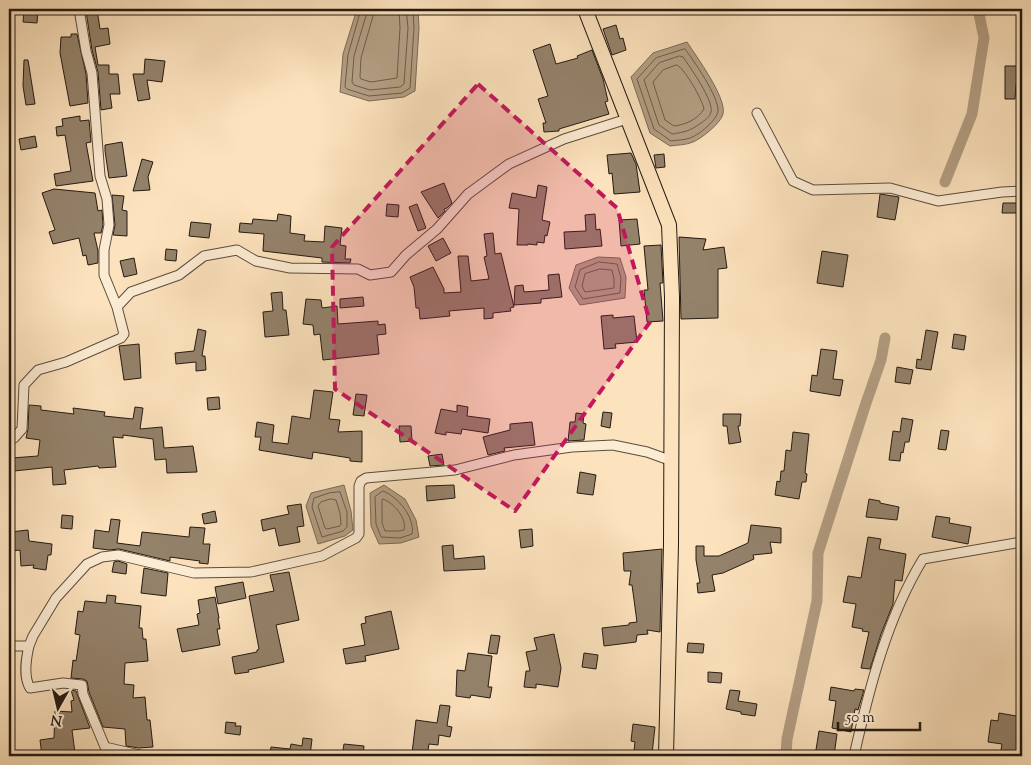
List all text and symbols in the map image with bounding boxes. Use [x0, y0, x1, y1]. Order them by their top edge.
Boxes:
north arrow [32, 682, 82, 732]
scale bar [838, 700, 921, 732]
text: N [50, 708, 63, 730]
text: 50 m [845, 708, 875, 729]

